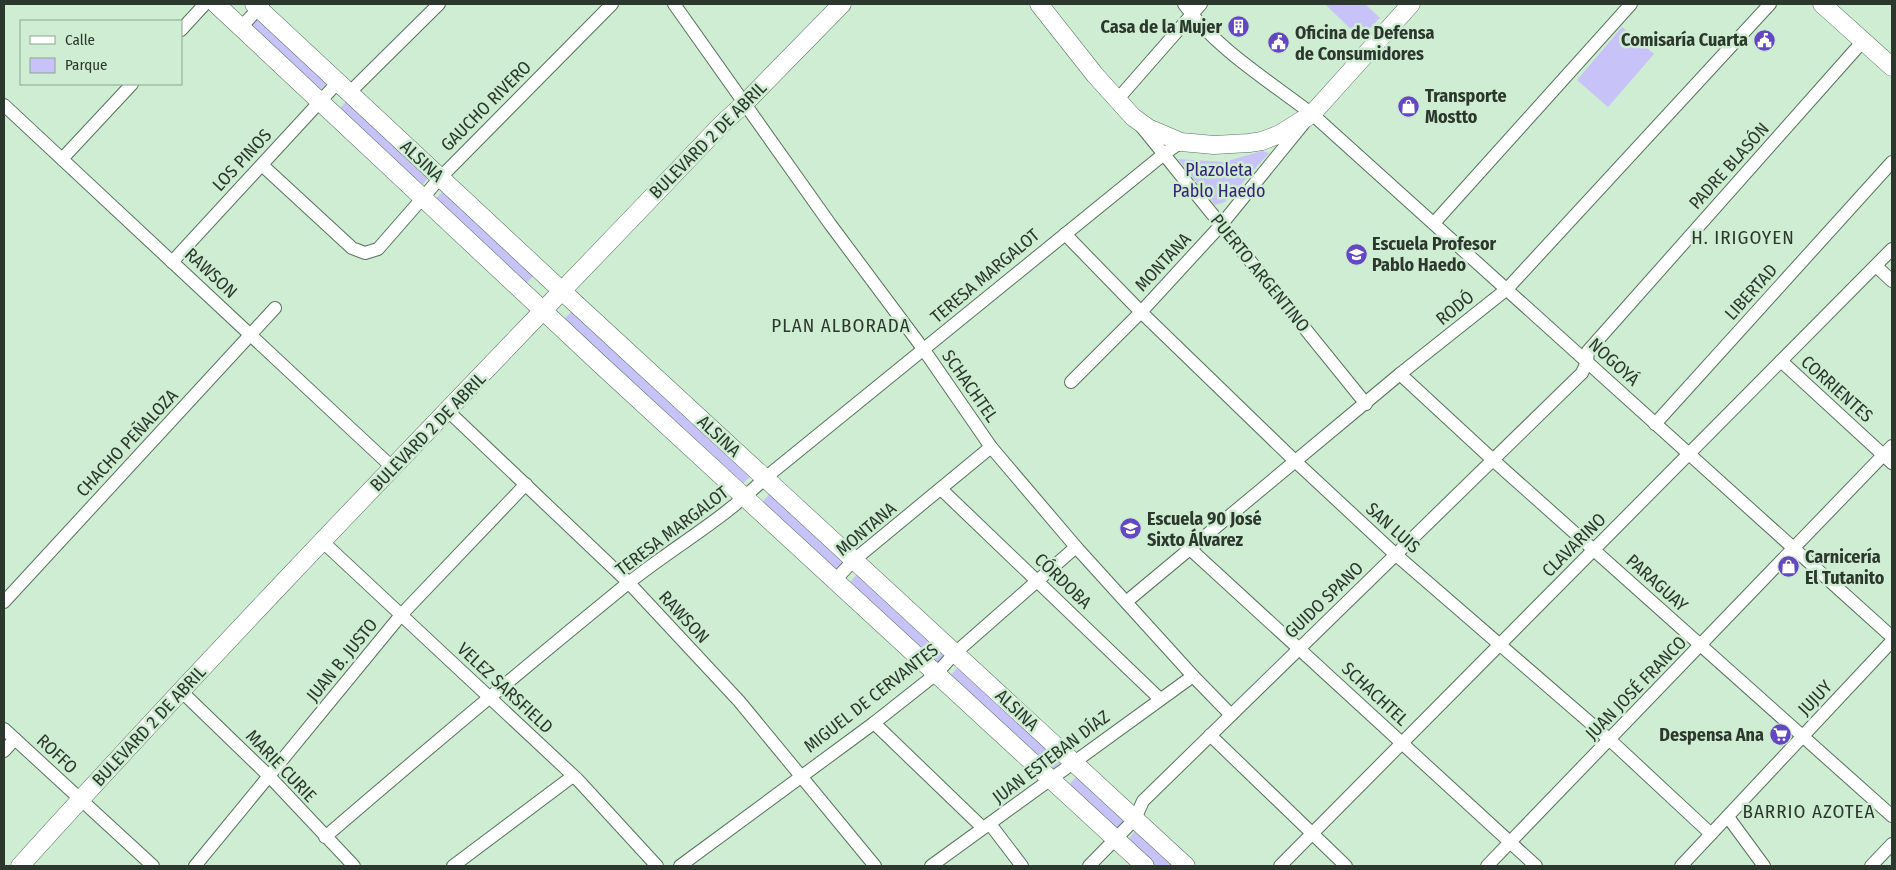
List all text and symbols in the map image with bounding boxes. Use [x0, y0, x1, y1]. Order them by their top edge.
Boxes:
building icon: Casa de la Mujer [1226, 15, 1250, 39]
place label: Casa de la Mujer [1101, 16, 1222, 38]
legend [20, 20, 182, 85]
place label: Oficina de Defensa de Consumidores [1295, 22, 1434, 65]
public building icon: Comisaría Cuarta [1752, 28, 1776, 52]
place label: Comisaría Cuarta [1621, 29, 1748, 51]
text: Calle [65, 31, 95, 49]
public building icon: Oficina de Defensa de Consumidores [1267, 31, 1291, 55]
text: Parque [65, 56, 108, 74]
street label: GAUCHO RIVERO [436, 56, 536, 156]
street label: BULEVARD 2 DE ABRIL [645, 77, 771, 203]
place label: Transporte Mostto [1425, 85, 1507, 128]
shop icon: Transporte Mostto [1397, 94, 1421, 118]
street label: PADRE BLASÓN [1684, 118, 1774, 214]
street label: LOS PINOS [208, 124, 276, 196]
street label: ALSINA [396, 135, 449, 187]
park label: Plazoleta Pablo Haedo [1173, 159, 1265, 202]
street label: PUERTO ARGENTINO [1206, 210, 1314, 336]
street label: TERESA MARGALOT [926, 224, 1044, 328]
district label: H. IRIGOYEN [1691, 226, 1795, 249]
street label: MONTANA [1130, 228, 1196, 296]
place label: Escuela Profesor Pablo Haedo [1372, 233, 1497, 276]
school or university icon: Escuela Profesor Pablo Haedo [1344, 242, 1368, 266]
street label: RAWSON [180, 243, 242, 303]
street label: LIBERTAD [1720, 259, 1782, 325]
street label: RODÓ [1431, 286, 1479, 330]
district label: PLAN ALBORADA [771, 314, 911, 337]
street label: NOGOYÁ [1584, 333, 1645, 391]
street label: SCHACHTEL [937, 346, 1003, 426]
street label: CORRIENTES [1796, 351, 1878, 427]
street label: BULEVARD 2 DE ABRIL [366, 368, 490, 496]
street label: CHACHO PEÑALOZA [71, 384, 183, 501]
street label: ALSINA [693, 410, 746, 462]
street label: TERESA MARGALOT [611, 481, 733, 580]
street label: MONTANA [831, 497, 901, 561]
street label: SAN LUIS [1361, 498, 1425, 558]
place label: Escuela 90 José Sixto Álvarez [1147, 508, 1262, 551]
street label: CLAVARINO [1537, 508, 1611, 582]
school or university icon: Escuela 90 José Sixto Álvarez [1119, 517, 1143, 541]
place label: Carnicería El Tutanito [1805, 546, 1885, 589]
street label: CÓRDOBA [1030, 548, 1097, 614]
street label: PARAGUAY [1622, 550, 1692, 616]
shop icon: Carnicería El Tutanito [1777, 555, 1801, 579]
street label: GUIDO SPANO [1280, 557, 1368, 643]
street label: RAWSON [654, 586, 714, 648]
street label: JUAN B. JUSTO [302, 614, 382, 706]
street label: JUAN JOSÉ FRANCO [1580, 631, 1691, 745]
street label: VELEZ SARSFIELD [453, 638, 557, 738]
street label: MIGUEL DE CERVANTES [799, 639, 943, 757]
street label: SCHACHTEL [1337, 658, 1413, 730]
street label: BULEVARD 2 DE ABRIL [87, 661, 211, 791]
street label: JUJUY [1793, 676, 1837, 720]
street label: ALSINA [991, 684, 1044, 736]
street label: JUAN ESTEBAN DÍAZ [987, 705, 1114, 808]
supermarket icon: Despensa Ana [1768, 723, 1792, 747]
place label: Despensa Ana [1659, 724, 1764, 746]
street label: MARIE CURIE [241, 725, 321, 807]
street label: ROFFO [32, 730, 82, 778]
district label: BARRIO AZOTEA [1743, 800, 1875, 823]

